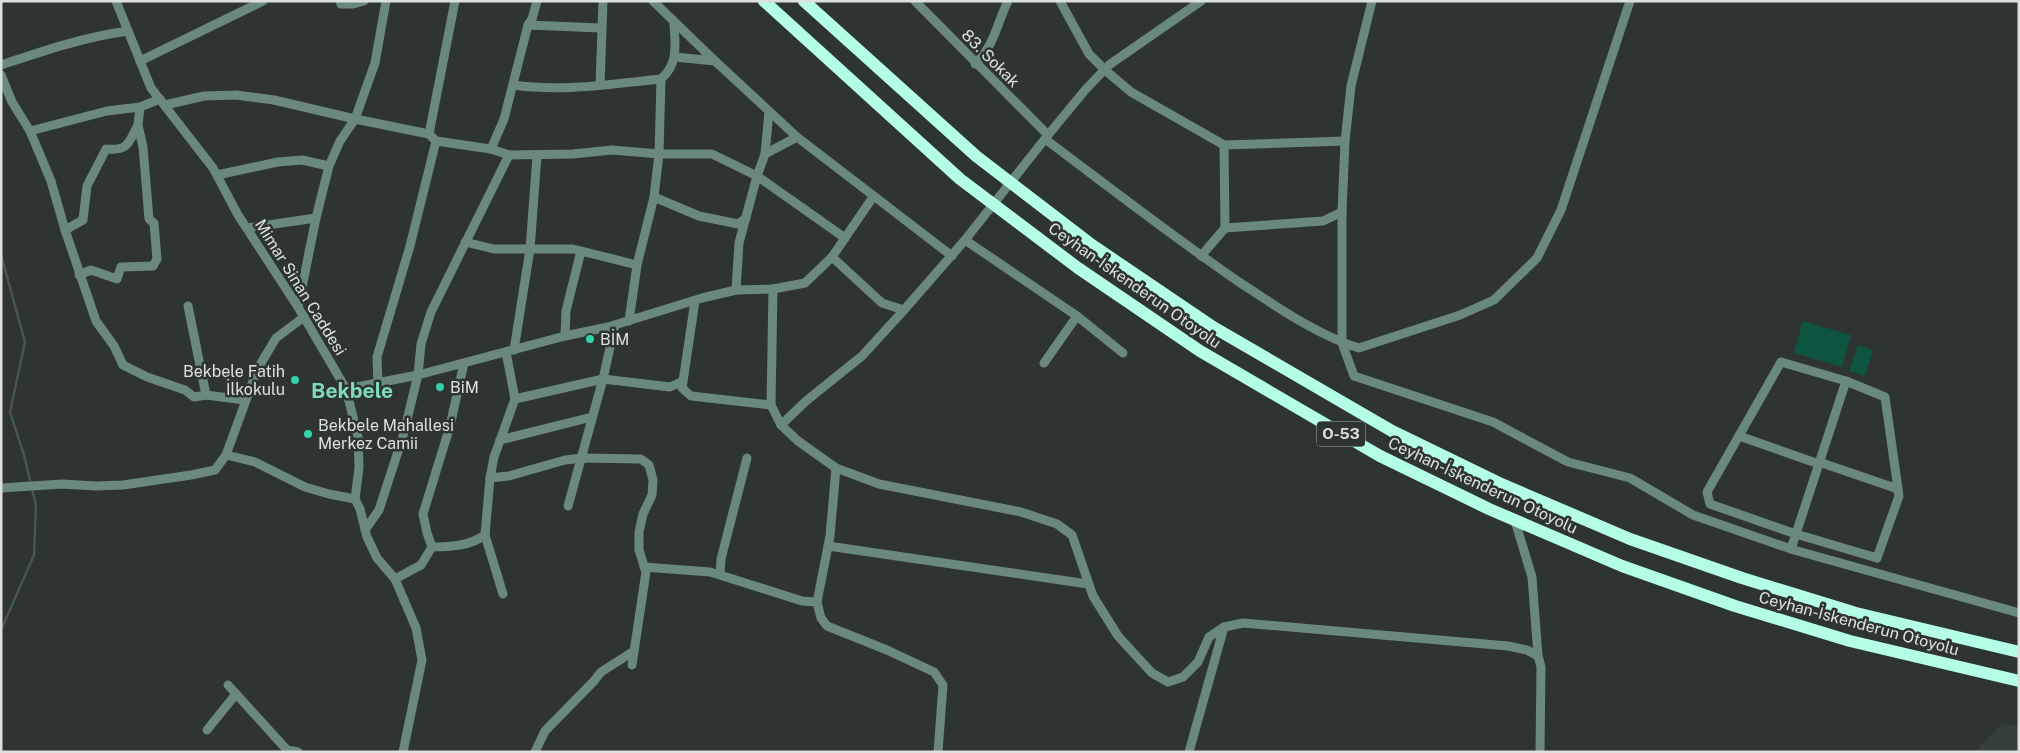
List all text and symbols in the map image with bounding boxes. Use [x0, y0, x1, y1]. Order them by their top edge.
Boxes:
street label: 83. Sokak [958, 25, 1024, 91]
street label: Mimar Sinan Caddesi [251, 216, 350, 359]
street label: Ceyhan-İskenderun Otoyolu [1045, 218, 1225, 352]
place label: BİM [600, 329, 630, 349]
marker: BİM [584, 333, 596, 345]
place label: Bekbele Fatih İlkokulu [183, 362, 285, 399]
marker: Bekbele Fatih İlkokulu [289, 374, 301, 386]
district label: Bekbele [311, 378, 393, 403]
place label: BiM [450, 378, 479, 397]
marker: BiM [434, 381, 446, 393]
place label: Bekbele Mahallesi Merkez Camii [318, 416, 454, 453]
road number: O-53 [1317, 422, 1365, 446]
marker: Bekbele Mahallesi Merkez Camii [302, 428, 314, 440]
street label: Ceyhan-İskenderun Otoyolu [1385, 432, 1581, 538]
street label: Ceyhan-İskenderun Otoyolu [1757, 587, 1961, 659]

